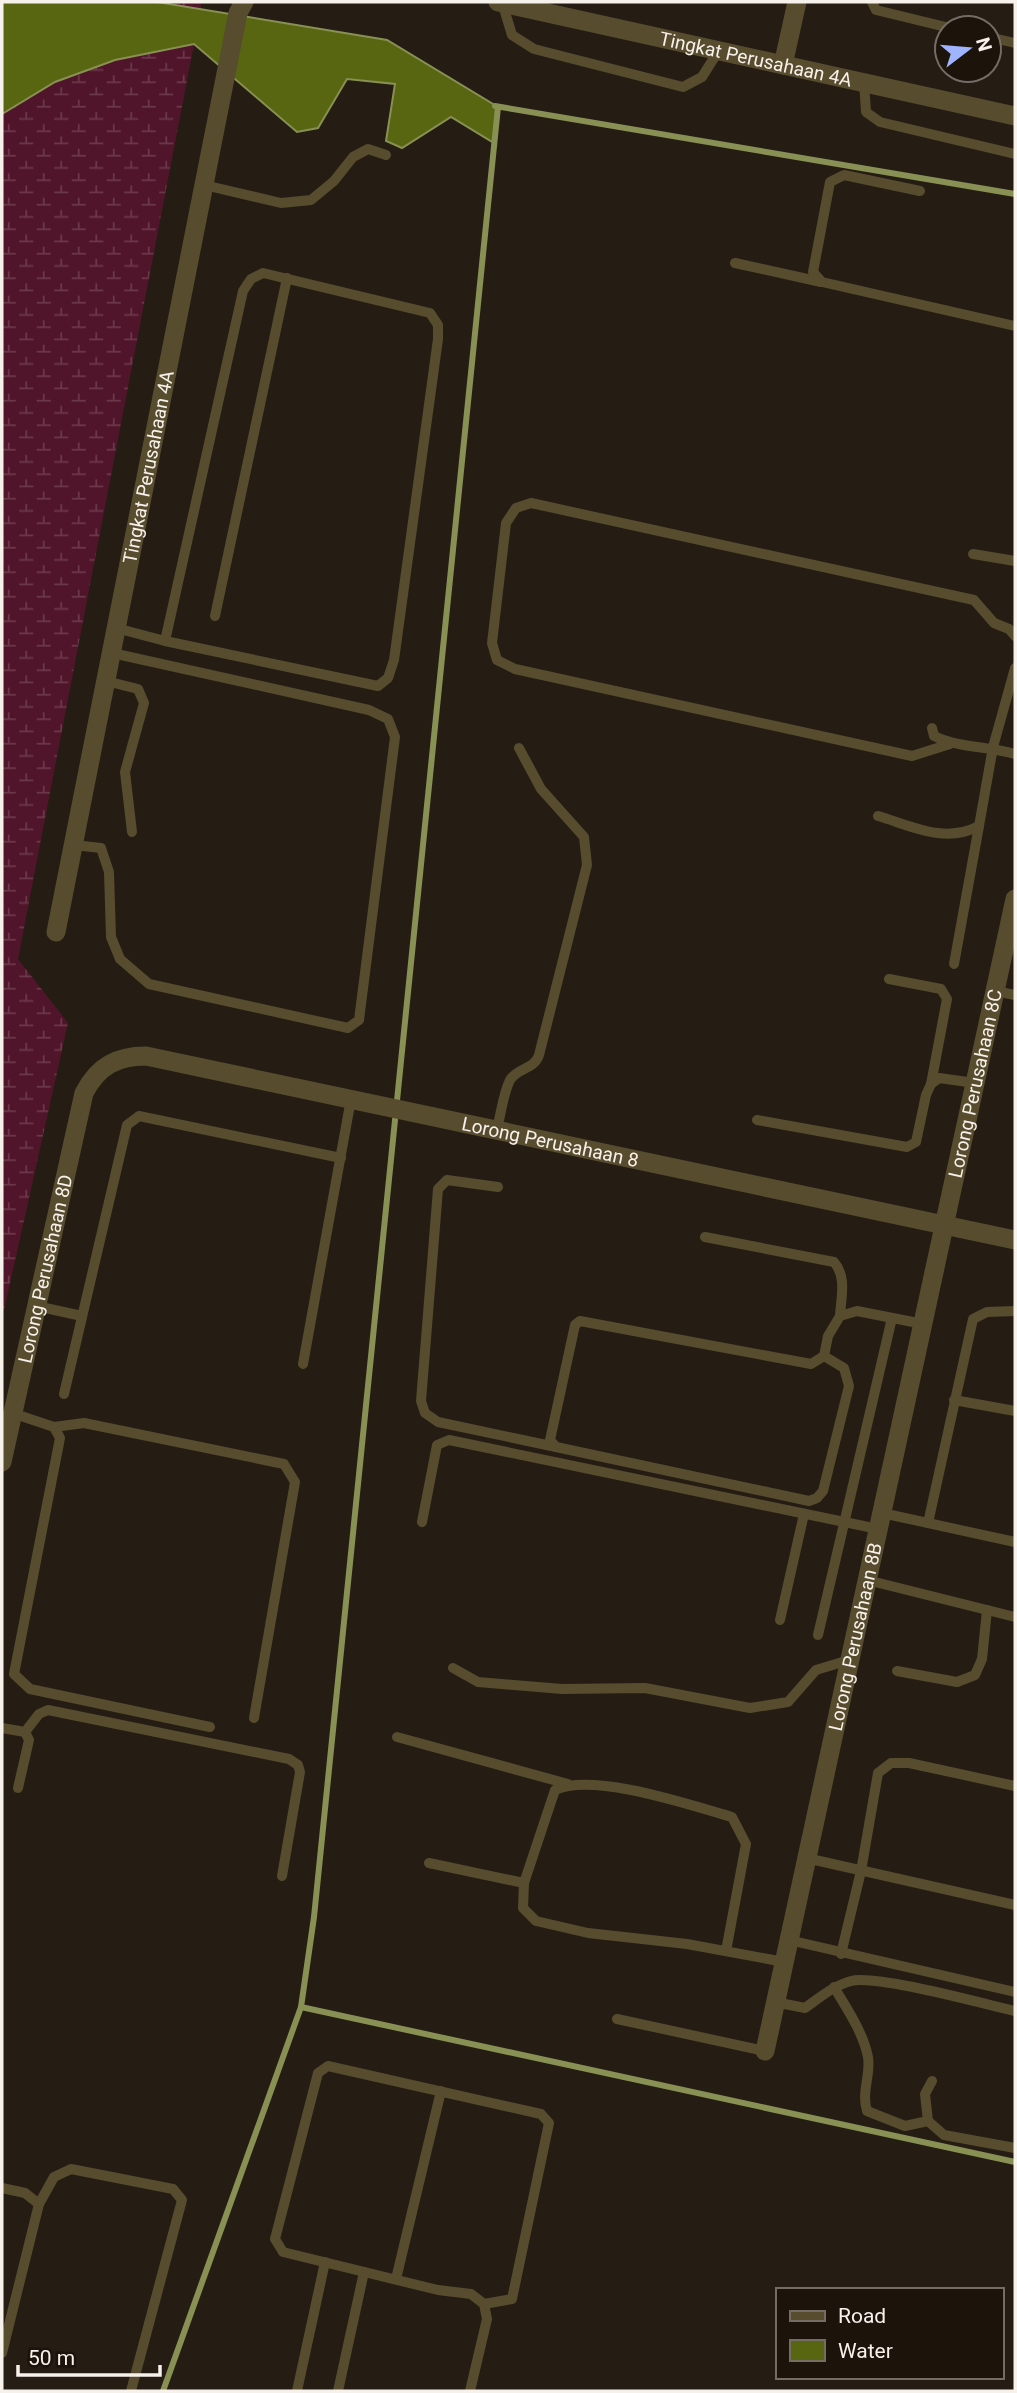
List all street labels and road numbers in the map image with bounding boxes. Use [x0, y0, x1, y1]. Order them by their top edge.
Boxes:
street label: Tingkat Perusahaan 4A [657, 27, 855, 92]
street label: Tingkat Perusahaan 4A [118, 368, 179, 566]
street label: Lorong Perusahaan 8C [944, 987, 1007, 1180]
street label: Lorong Perusahaan 8 [460, 1112, 641, 1172]
street label: Lorong Perusahaan 8D [13, 1172, 78, 1365]
street label: Lorong Perusahaan 8B [824, 1540, 887, 1733]

